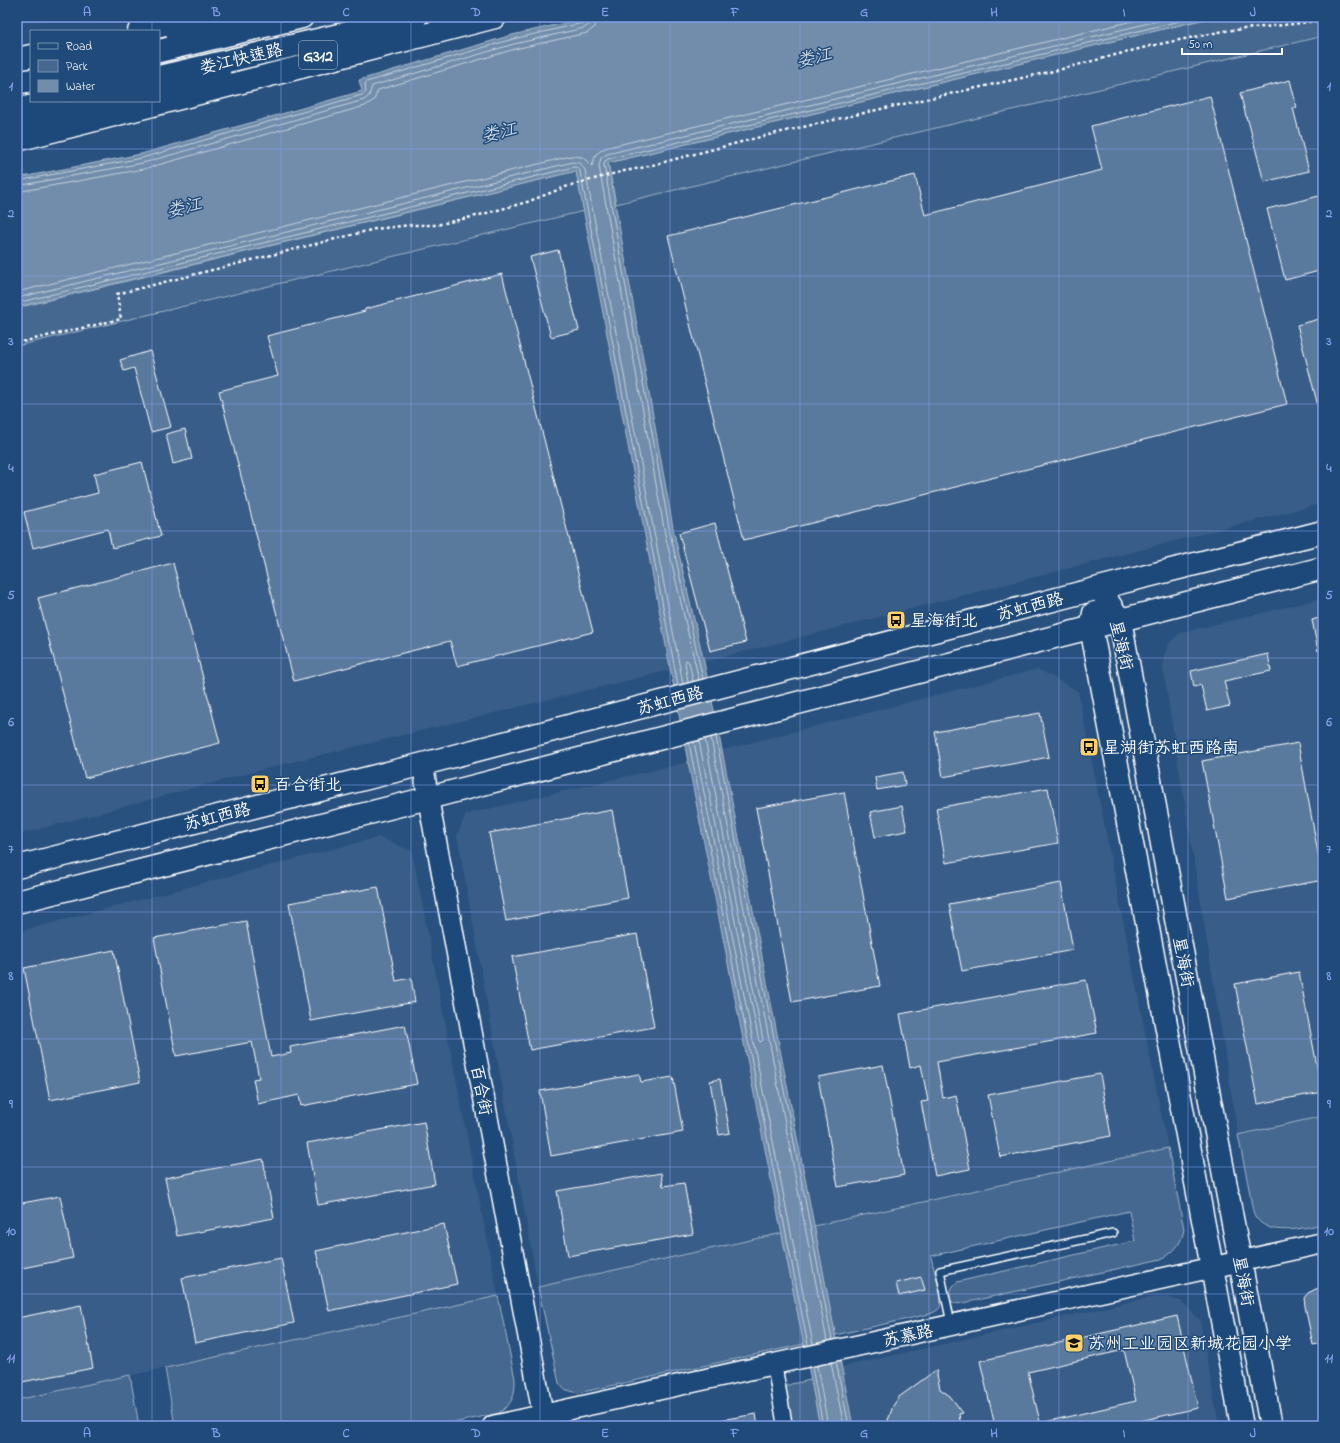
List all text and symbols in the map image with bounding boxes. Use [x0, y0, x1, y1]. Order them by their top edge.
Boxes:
text: A [83, 3, 91, 22]
text: B [211, 3, 221, 22]
text: C [342, 3, 350, 22]
text: D [470, 3, 481, 22]
text: E [601, 3, 609, 22]
text: F [730, 3, 740, 22]
text: G [860, 3, 868, 22]
text: H [990, 3, 998, 22]
text: I [1122, 3, 1126, 22]
text: J [1250, 3, 1256, 22]
legend [30, 30, 160, 102]
scale bar [1182, 30, 1282, 56]
text: 50 m [1188, 36, 1212, 54]
text: Road [66, 38, 92, 56]
street label: 娄江快速路 [197, 38, 286, 81]
road number: G312 [299, 41, 337, 69]
water label: 娄江 [794, 42, 836, 76]
text: Park [66, 58, 88, 76]
text: 1 [9, 77, 14, 96]
text: 1 [1327, 77, 1332, 96]
text: Water [66, 78, 95, 96]
water label: 娄江 [479, 117, 521, 151]
water label: 娄江 [164, 192, 206, 226]
text: 2 [7, 204, 15, 223]
text: 2 [1325, 204, 1333, 223]
text: 3 [7, 332, 14, 351]
text: 3 [1325, 332, 1332, 351]
text: 4 [7, 459, 14, 478]
text: 4 [1325, 459, 1332, 478]
text: 5 [7, 586, 15, 605]
text: 5 [1325, 586, 1333, 605]
street label: 苏虹西路 [994, 587, 1066, 628]
bus stop icon: 星海街北 [885, 609, 907, 631]
place label: 星海街北 [910, 609, 978, 634]
street label: 星海街 [1102, 618, 1139, 673]
street label: 苏虹西路 [634, 681, 706, 722]
text: 6 [7, 713, 14, 732]
text: 6 [1325, 713, 1332, 732]
bus stop icon: 星湖街苏虹西路南 [1078, 736, 1100, 758]
place label: 星湖街苏虹西路南 [1103, 736, 1239, 761]
bus stop icon: 百合街北 [249, 773, 271, 795]
place label: 百合街北 [274, 773, 342, 798]
street label: 苏虹西路 [181, 797, 253, 838]
text: 7 [8, 840, 14, 859]
text: 7 [1326, 840, 1332, 859]
street label: 星海街 [1165, 935, 1200, 990]
text: 8 [8, 967, 14, 986]
text: 8 [1326, 967, 1332, 986]
street label: 百合街 [463, 1063, 498, 1118]
text: 9 [8, 1095, 14, 1114]
text: 9 [1326, 1095, 1332, 1114]
text: 10 [6, 1222, 16, 1241]
text: 10 [1324, 1222, 1334, 1241]
street label: 星海街 [1225, 1254, 1260, 1309]
street label: 苏慕路 [881, 1319, 936, 1354]
school or university icon: 苏州工业园区新城花园小学 [1063, 1332, 1085, 1354]
place label: 苏州工业园区新城花园小学 [1088, 1332, 1292, 1357]
text: 11 [7, 1349, 16, 1368]
text: 11 [1325, 1349, 1334, 1368]
text: A [83, 1424, 91, 1443]
text: B [211, 1424, 221, 1443]
text: C [342, 1424, 350, 1443]
text: D [470, 1424, 481, 1443]
text: E [601, 1424, 609, 1443]
text: F [730, 1424, 740, 1443]
text: G [860, 1424, 868, 1443]
text: H [990, 1424, 998, 1443]
text: I [1122, 1424, 1126, 1443]
text: J [1250, 1424, 1256, 1443]

